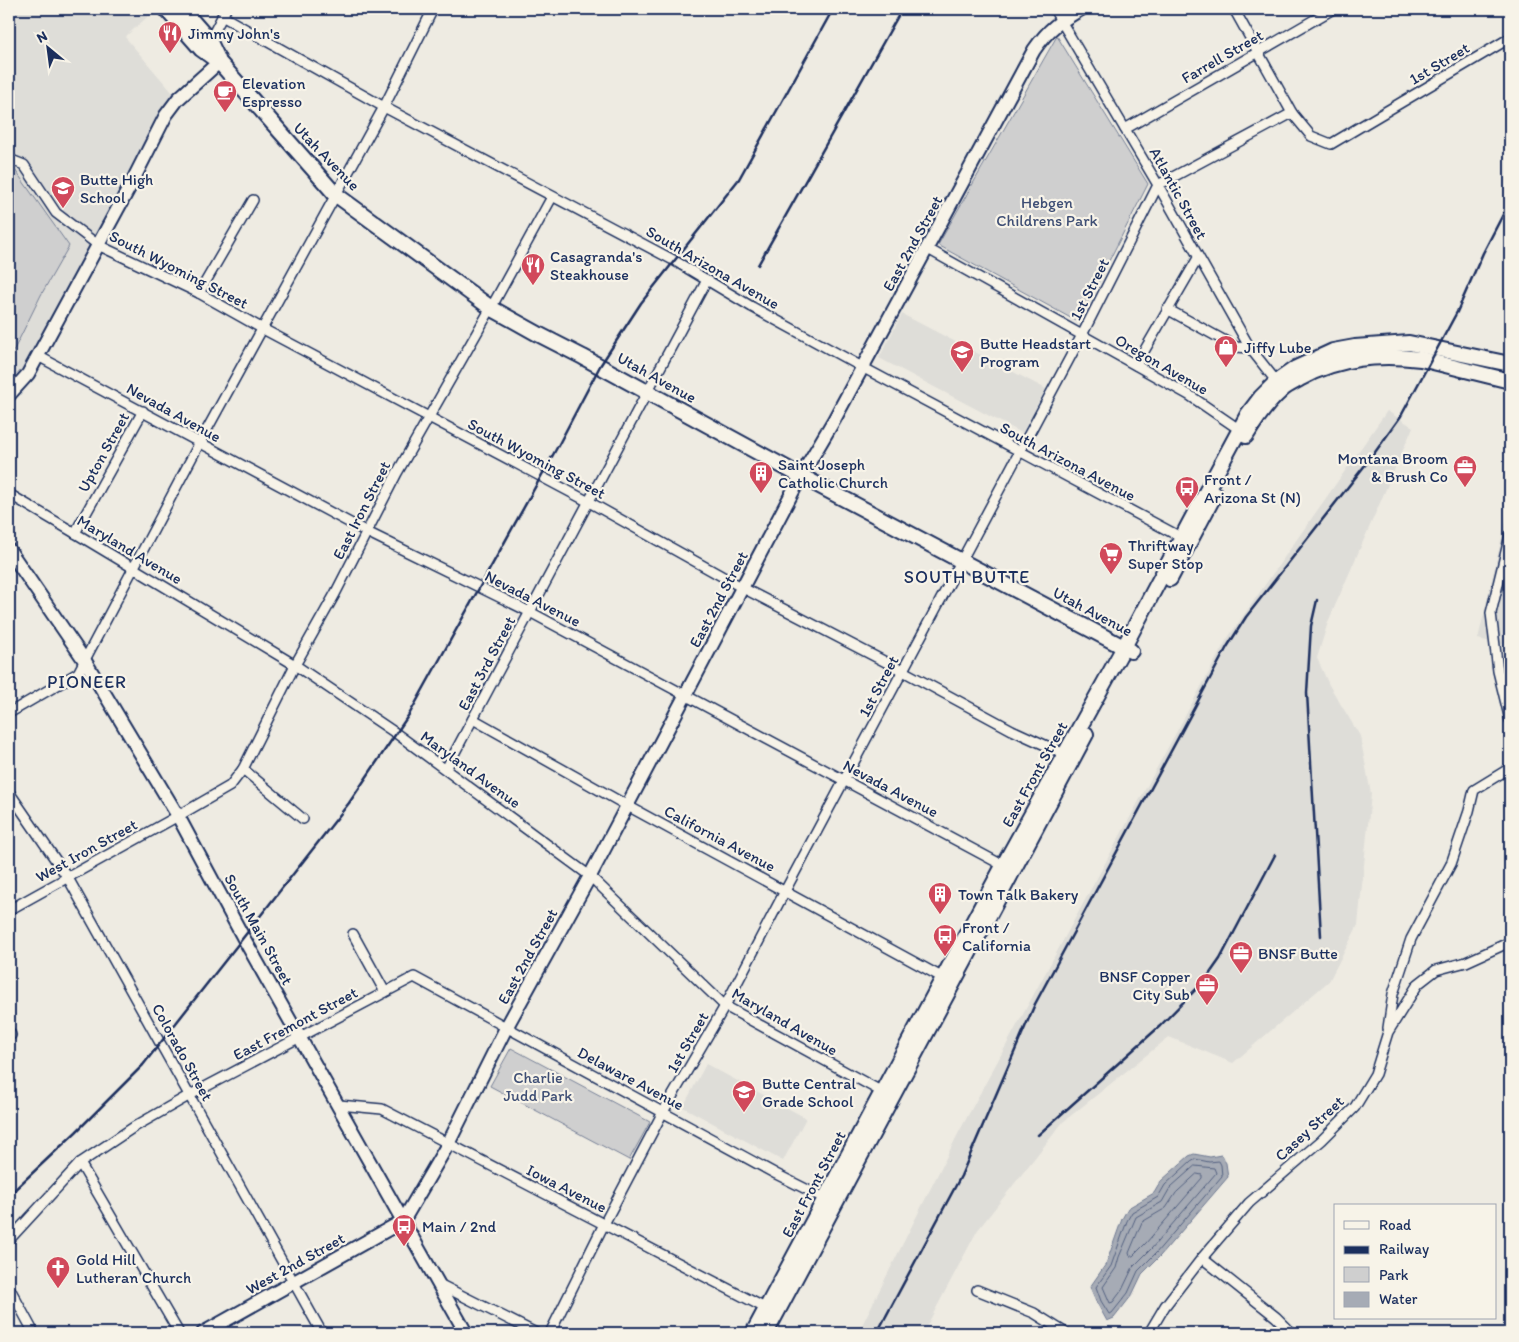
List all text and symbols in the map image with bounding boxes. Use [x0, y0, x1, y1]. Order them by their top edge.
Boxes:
restaurant icon: Jimmy John's [157, 20, 183, 54]
north arrow [22, 22, 72, 72]
place label: Jimmy John's [188, 24, 280, 43]
street label: Farrell Street [1178, 25, 1266, 87]
text: N [34, 27, 50, 47]
street label: 1st Street [1406, 38, 1473, 89]
place label: Elevation Espresso [242, 74, 306, 111]
cafe icon: Elevation Espresso [212, 79, 238, 113]
street label: Utah Avenue [289, 118, 364, 194]
street label: Atlantic Street [1146, 144, 1212, 242]
place label: Butte High School [80, 170, 153, 207]
school or university icon: Butte High School [50, 175, 76, 209]
street label: East 2nd Street [878, 192, 947, 294]
park label: Hebgen Childrens Park [996, 193, 1098, 230]
street label: South Arizona Avenue [643, 222, 783, 313]
street label: South Wyoming Street [106, 226, 251, 313]
place label: Casagranda's Steakhouse [550, 247, 643, 284]
restaurant icon: Casagranda's Steakhouse [520, 252, 546, 286]
street label: 1st Street [1066, 255, 1113, 323]
street label: Oregon Avenue [1112, 330, 1212, 399]
place label: Butte Headstart Program [980, 334, 1091, 371]
shop icon: Jiffy Lube [1213, 334, 1239, 368]
place label: Jiffy Lube [1244, 338, 1312, 357]
school or university icon: Butte Headstart Program [949, 339, 975, 373]
street label: Utah Avenue [614, 348, 700, 407]
street label: Nevada Avenue [123, 379, 225, 446]
street label: Upton Street [74, 409, 133, 495]
street label: South Wyoming Street [465, 414, 609, 503]
street label: South Arizona Avenue [997, 418, 1139, 505]
place label: Montana Broom & Brush Co [1337, 449, 1448, 486]
office icon: Montana Broom & Brush Co [1452, 454, 1478, 488]
place label: Saint Joseph Catholic Church [778, 455, 888, 492]
street label: East Iron Street [329, 458, 394, 563]
building icon: Saint Joseph Catholic Church [748, 460, 774, 494]
place label: Front / Arizona St (N) [1204, 470, 1301, 507]
bus stop icon: Front / Arizona St (N) [1174, 475, 1200, 509]
street label: Maryland Avenue [74, 511, 186, 588]
place label: Thriftway Super Stop [1128, 536, 1203, 573]
supermarket icon: Thriftway Super Stop [1098, 541, 1124, 575]
street label: East 2nd Street [685, 548, 752, 651]
street label: Nevada Avenue [482, 566, 584, 631]
district label: SOUTH BUTTE [904, 566, 1030, 588]
street label: Utah Avenue [1050, 582, 1136, 640]
street label: East 3rd Street [454, 613, 519, 714]
street label: 1st Street [854, 652, 902, 720]
district label: PIONEER [47, 671, 127, 693]
street label: East Front Street [998, 718, 1071, 830]
street label: Maryland Avenue [417, 727, 525, 812]
street label: Nevada Avenue [840, 755, 942, 822]
street label: California Avenue [661, 801, 779, 876]
street label: West Iron Street [32, 815, 140, 886]
street label: South Main Street [220, 870, 297, 988]
building icon: Town Talk Bakery [927, 881, 953, 915]
place label: Town Talk Bakery [958, 885, 1079, 904]
street label: East 2nd Street [493, 905, 562, 1007]
place label: Front / California [962, 918, 1031, 955]
bus stop icon: Front / California [932, 923, 958, 957]
office icon: BNSF Butte [1228, 940, 1254, 974]
place label: BNSF Butte [1258, 944, 1338, 963]
place label: BNSF Copper City Sub [1099, 967, 1191, 1004]
office icon: BNSF Copper City Sub [1194, 972, 1220, 1006]
street label: East Fremont Street [230, 983, 361, 1064]
street label: Maryland Avenue [728, 983, 841, 1059]
street label: Colorado Street [148, 1000, 217, 1104]
street label: 1st Street [663, 1009, 712, 1076]
street label: Delaware Avenue [574, 1042, 687, 1114]
park label: Charlie Judd Park [503, 1068, 573, 1105]
place label: Butte Central Grade School [762, 1074, 856, 1111]
school or university icon: Butte Central Grade School [731, 1079, 757, 1113]
street label: Casey Street [1271, 1092, 1348, 1165]
street label: East Front Street [777, 1128, 849, 1241]
street label: Iowa Avenue [524, 1160, 610, 1217]
legend [1334, 1204, 1496, 1320]
bus stop icon: Main / 2nd [391, 1213, 417, 1247]
text: Road [1379, 1216, 1412, 1234]
place label: Main / 2nd [422, 1217, 496, 1236]
street label: West 2nd Street [243, 1228, 348, 1298]
text: Railway [1379, 1240, 1429, 1258]
place label: Gold Hill Lutheran Church [76, 1250, 191, 1287]
church icon: Gold Hill Lutheran Church [45, 1255, 71, 1289]
text: Park [1379, 1266, 1409, 1284]
text: Water [1379, 1290, 1418, 1308]

